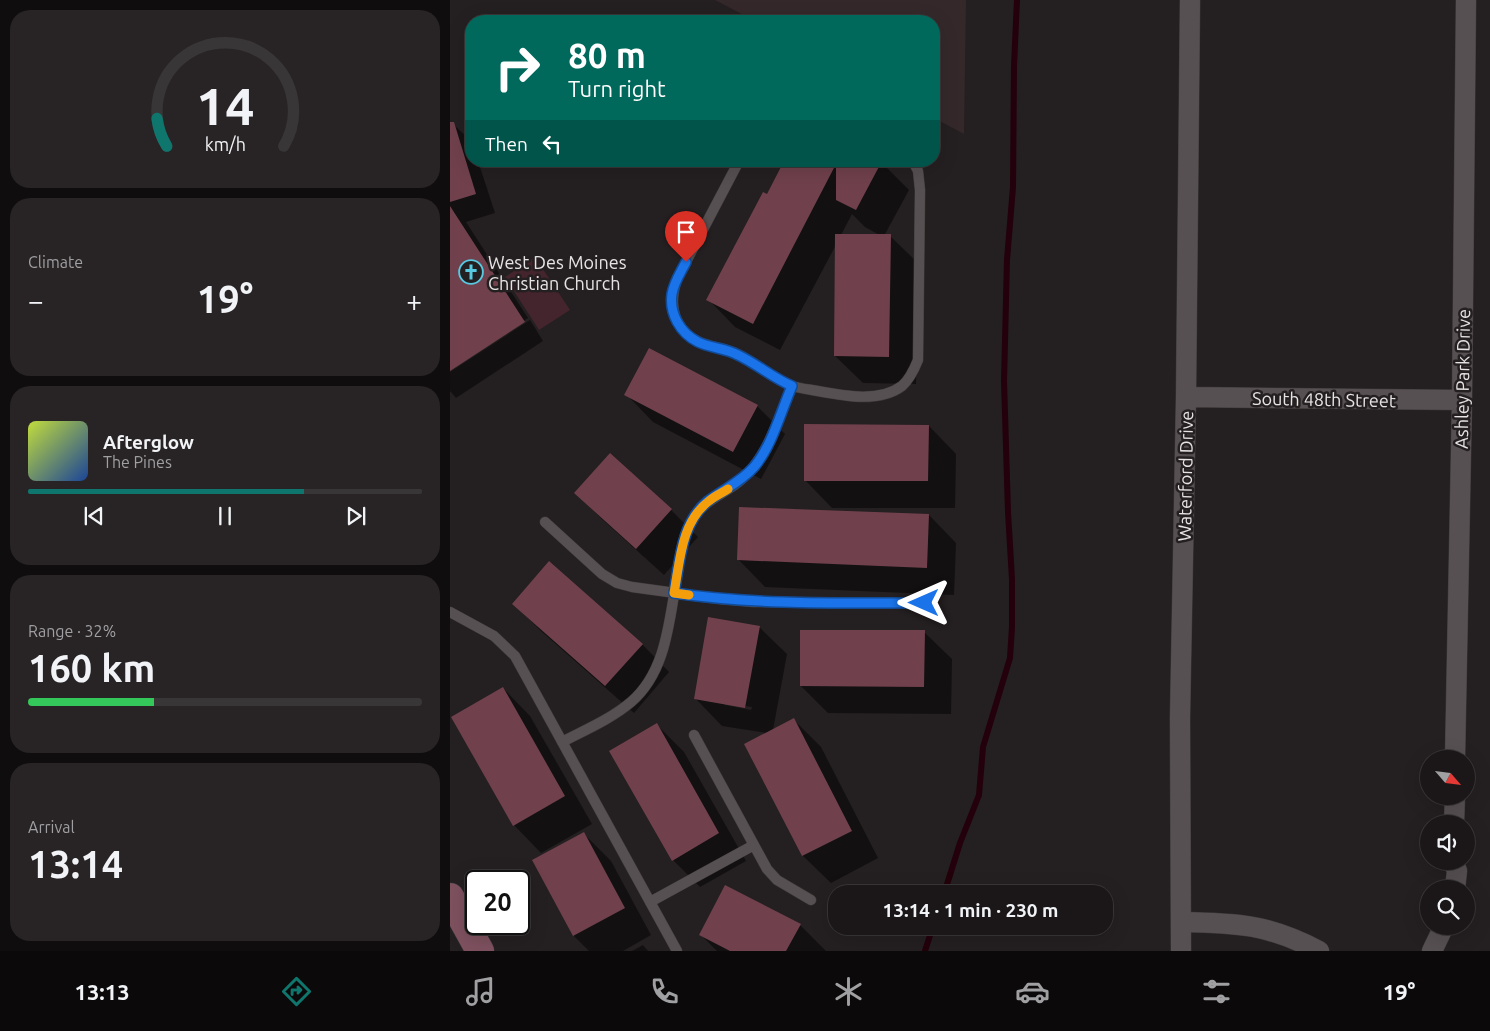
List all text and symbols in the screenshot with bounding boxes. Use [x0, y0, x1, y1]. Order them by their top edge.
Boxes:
icon: right [485, 35, 550, 100]
text: 80 m [568, 35, 646, 75]
text: Turn right [568, 76, 666, 101]
text: 14 [196, 77, 254, 135]
icon: left [538, 130, 566, 158]
text: Then [485, 133, 528, 155]
text: km/h [204, 134, 246, 154]
pin [665, 211, 707, 262]
icon: arrive [672, 218, 700, 246]
place label: West Des Moines Christian Church [488, 252, 627, 293]
text: Climate [28, 253, 83, 271]
church icon: West Des Moines Christian Church [458, 259, 484, 285]
text: 19° [197, 278, 253, 320]
text: − [28, 285, 44, 316]
text: + [406, 285, 422, 316]
street label: Ashley Park Drive [1451, 309, 1473, 449]
street label: South 48th Street [1252, 388, 1396, 410]
street label: Waterford Drive [1174, 410, 1196, 542]
text: Afterglow [103, 431, 194, 453]
text: The Pines [103, 453, 172, 471]
icon: previous [80, 502, 108, 530]
icon: pause [211, 502, 239, 530]
icon: next [342, 502, 370, 530]
position arrow [897, 576, 949, 628]
text: Range · 32% [28, 622, 116, 640]
text: 160 km [28, 647, 155, 689]
north arrow [1420, 750, 1475, 805]
map controls [1420, 750, 1475, 935]
button: sound [1420, 815, 1475, 870]
text: Arrival [28, 818, 75, 836]
text: 13:14 [28, 843, 123, 885]
speed limit sign: 20 [465, 870, 530, 935]
button: search [1420, 880, 1475, 935]
text: 13:14 · 1 min · 230 m [883, 899, 1058, 921]
icon: directions [279, 974, 314, 1009]
icon: music [463, 974, 498, 1009]
icon: phone [647, 974, 682, 1009]
icon: climate [831, 974, 866, 1009]
icon: car [1015, 974, 1050, 1009]
icon: filters [1199, 974, 1234, 1009]
text: 13:13 [75, 979, 130, 1004]
text: 19° [1383, 979, 1415, 1004]

